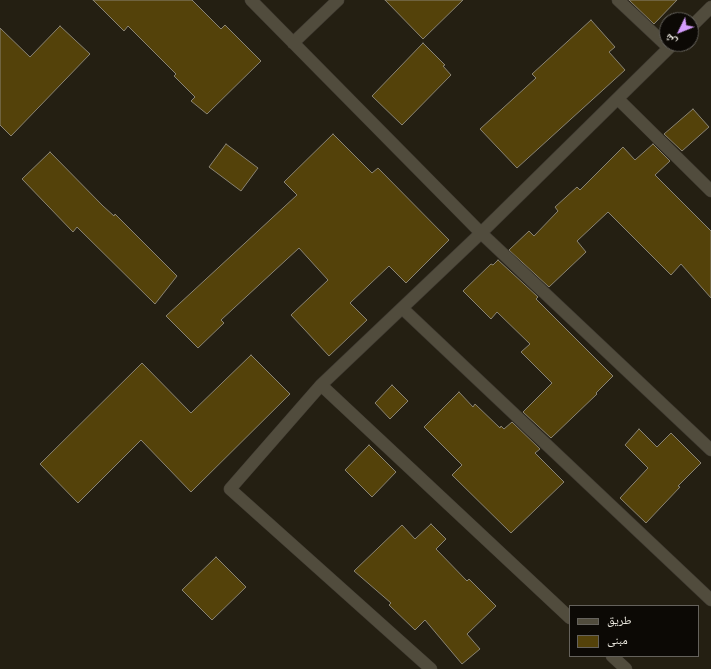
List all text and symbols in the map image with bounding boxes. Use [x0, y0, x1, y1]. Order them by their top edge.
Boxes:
north arrow [659, 12, 699, 52]
text: ش [662, 30, 680, 49]
legend [569, 605, 699, 657]
text: طريق [607, 613, 632, 629]
text: مبنى [607, 633, 628, 649]

